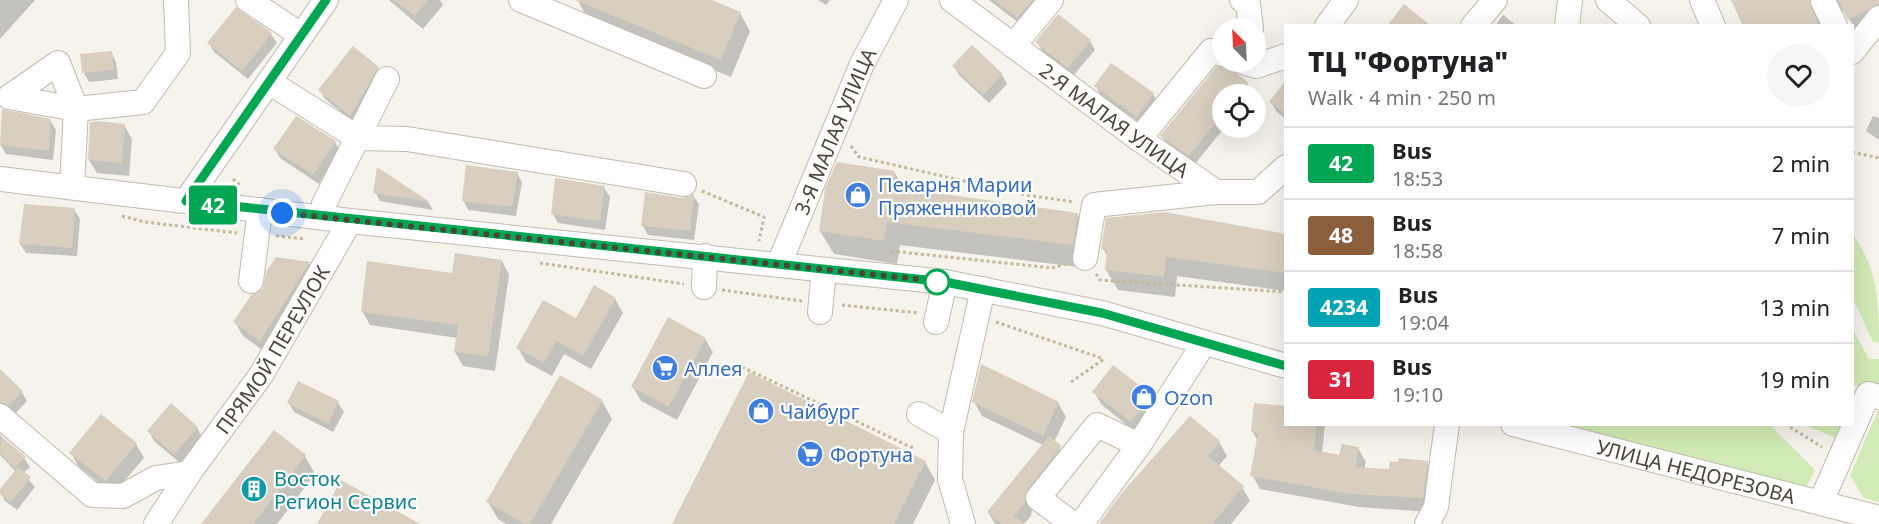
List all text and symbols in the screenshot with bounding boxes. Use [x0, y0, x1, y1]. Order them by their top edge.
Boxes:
north arrow [1212, 18, 1266, 72]
map controls [1212, 18, 1266, 138]
text: ТЦ "Фортуна" [1308, 42, 1508, 80]
street label: 3-Я МАЛАЯ УЛИЦА [787, 43, 882, 219]
button: heart [1767, 44, 1830, 107]
street label: 2-Я МАЛАЯ УЛИЦА [1034, 56, 1195, 183]
button: locate [1212, 84, 1266, 138]
text: Walk · 4 min · 250 m [1308, 84, 1496, 111]
text: Bus [1392, 135, 1432, 165]
text: 2 min [1772, 148, 1830, 178]
text: 42 [1329, 149, 1353, 177]
text: 18:53 [1392, 165, 1443, 192]
place label: Пекарня Марии Пряженниковой [878, 171, 1037, 221]
shop icon: Пекарня Марии Пряженниковой [843, 180, 873, 210]
line badge: 42 [186, 186, 240, 224]
text: 42 [201, 191, 225, 219]
your location [267, 198, 297, 228]
text: Bus [1392, 207, 1432, 237]
text: 7 min [1772, 220, 1830, 250]
text: 48 [1329, 221, 1353, 249]
text: 18:58 [1392, 237, 1443, 264]
street label: ПРЯМОЙ ПЕРЕУЛОК [209, 260, 335, 439]
unlabelled marker [924, 269, 950, 295]
text: Bus [1398, 279, 1438, 309]
text: 13 min [1759, 292, 1830, 322]
text: 4234 [1320, 293, 1368, 321]
text: 19:04 [1398, 309, 1449, 336]
text: Bus [1392, 351, 1432, 381]
supermarket icon: Аллея [650, 353, 680, 383]
place label: Аллея [684, 355, 743, 382]
text: 19 min [1759, 364, 1830, 394]
text: 31 [1329, 365, 1353, 393]
text: 19:10 [1392, 381, 1443, 408]
shop icon: Ozon [1129, 382, 1159, 412]
place label: Ozon [1164, 384, 1213, 411]
shop icon: Чайбург [746, 396, 776, 426]
place label: Чайбург [780, 398, 860, 425]
street label: УЛИЦА НЕДОРЕЗОВА [1594, 433, 1798, 510]
supermarket icon: Фортуна [795, 439, 825, 469]
place label: Фортуна [830, 441, 913, 468]
place label: Восток Регион Сервис [274, 465, 417, 515]
building icon: Восток Регион Сервис [239, 474, 269, 504]

